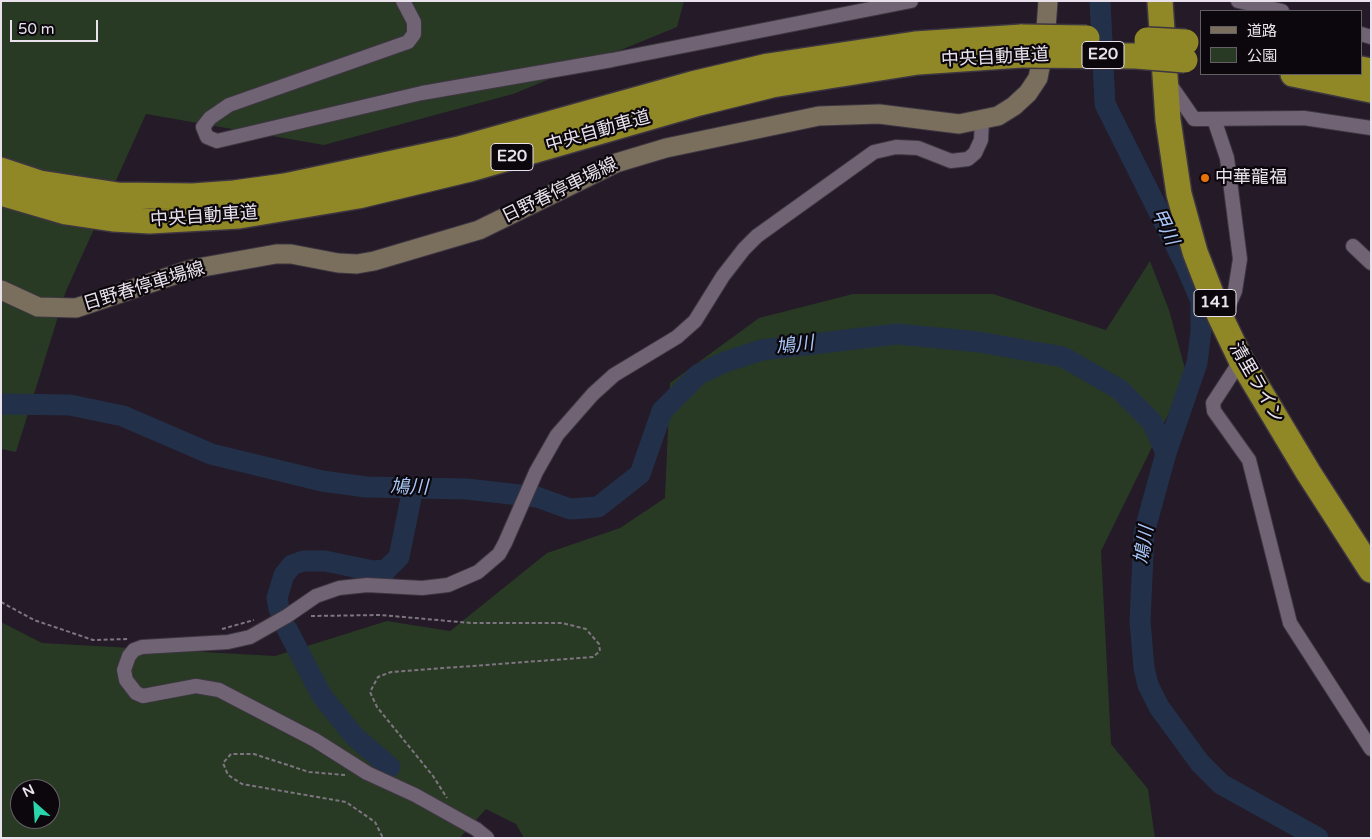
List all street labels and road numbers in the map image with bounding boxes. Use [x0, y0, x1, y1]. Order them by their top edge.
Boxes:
road number: E20 [1082, 42, 1124, 68]
street label: 中央自動車道 [941, 44, 1049, 72]
street label: 中央自動車道 [543, 107, 653, 157]
road number: E20 [491, 144, 533, 170]
street label: 日野春停車場線 [499, 154, 621, 228]
street label: 中央自動車道 [149, 202, 259, 232]
street label: 日野春停車場線 [81, 258, 207, 316]
road number: 141 [1194, 290, 1236, 316]
street label: 清里ライン [1224, 339, 1288, 427]

